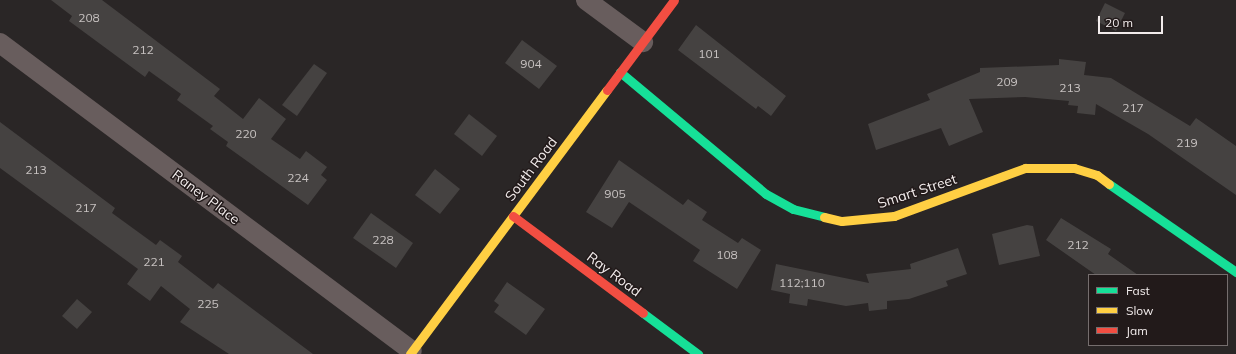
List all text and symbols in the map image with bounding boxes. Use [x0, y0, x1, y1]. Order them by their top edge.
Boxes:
scale bar [1100, 8, 1165, 34]
house number: 208 [78, 11, 100, 25]
text: 20 m [1105, 15, 1133, 30]
house number: 212 [132, 43, 154, 57]
house number: 101 [698, 47, 720, 61]
house number: 904 [520, 57, 542, 71]
house number: 209 [996, 75, 1018, 89]
house number: 213 [1059, 81, 1081, 95]
house number: 217 [1122, 101, 1144, 115]
house number: 220 [235, 127, 257, 141]
street label: South Road [501, 134, 561, 204]
house number: 219 [1176, 136, 1198, 150]
house number: 213 [25, 163, 47, 177]
street label: Raney Place [169, 166, 243, 228]
street label: Smart Street [875, 170, 959, 212]
house number: 224 [287, 171, 309, 185]
house number: 905 [604, 187, 626, 201]
house number: 217 [75, 201, 97, 215]
house number: 228 [372, 233, 394, 247]
house number: 212 [1067, 238, 1089, 252]
street label: Ray Road [584, 248, 644, 300]
house number: 108 [716, 248, 738, 262]
house number: 221 [143, 255, 165, 269]
legend [1088, 274, 1228, 346]
house number: 112;110 [779, 276, 825, 290]
text: Fast [1126, 283, 1150, 298]
house number: 225 [197, 297, 219, 311]
text: Slow [1126, 303, 1154, 318]
text: Jam [1126, 323, 1148, 338]

